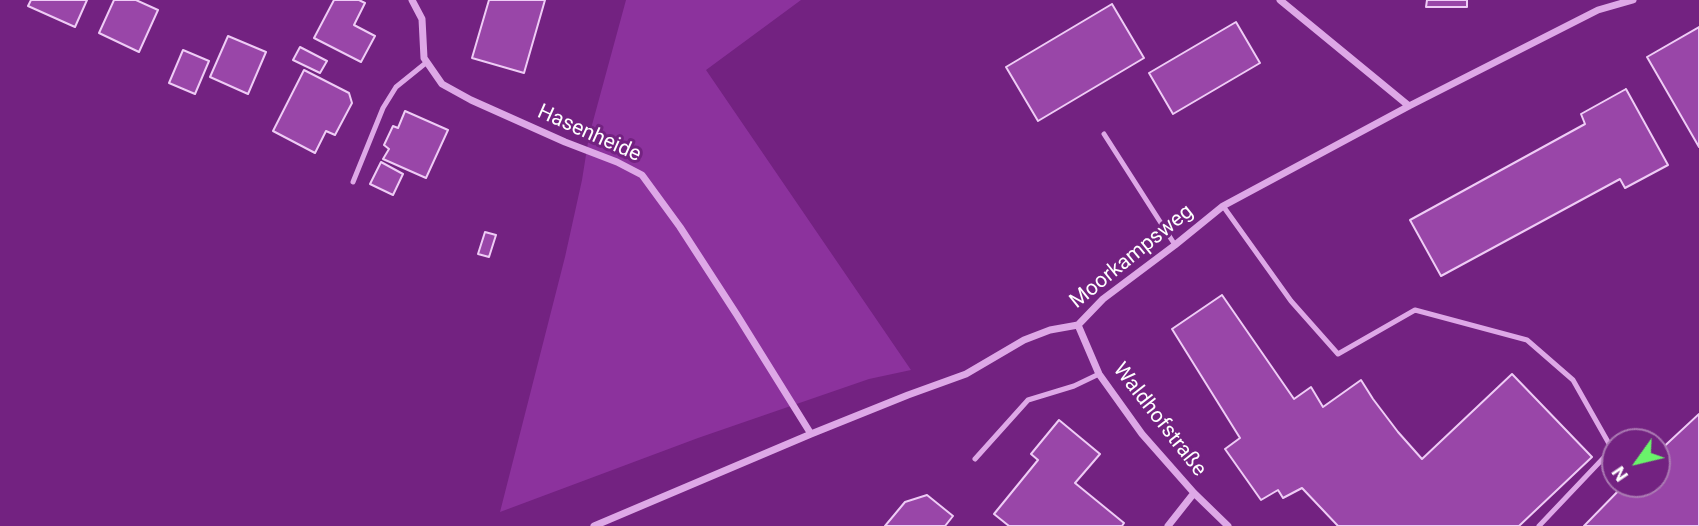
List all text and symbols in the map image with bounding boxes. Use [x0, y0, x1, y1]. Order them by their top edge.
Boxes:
street label: Hasenheide [533, 100, 645, 168]
street label: Moorkampsweg [1065, 200, 1199, 314]
street label: Waldhofstraße [1107, 358, 1211, 482]
north arrow [1601, 428, 1671, 498]
text: N [1607, 462, 1633, 486]

